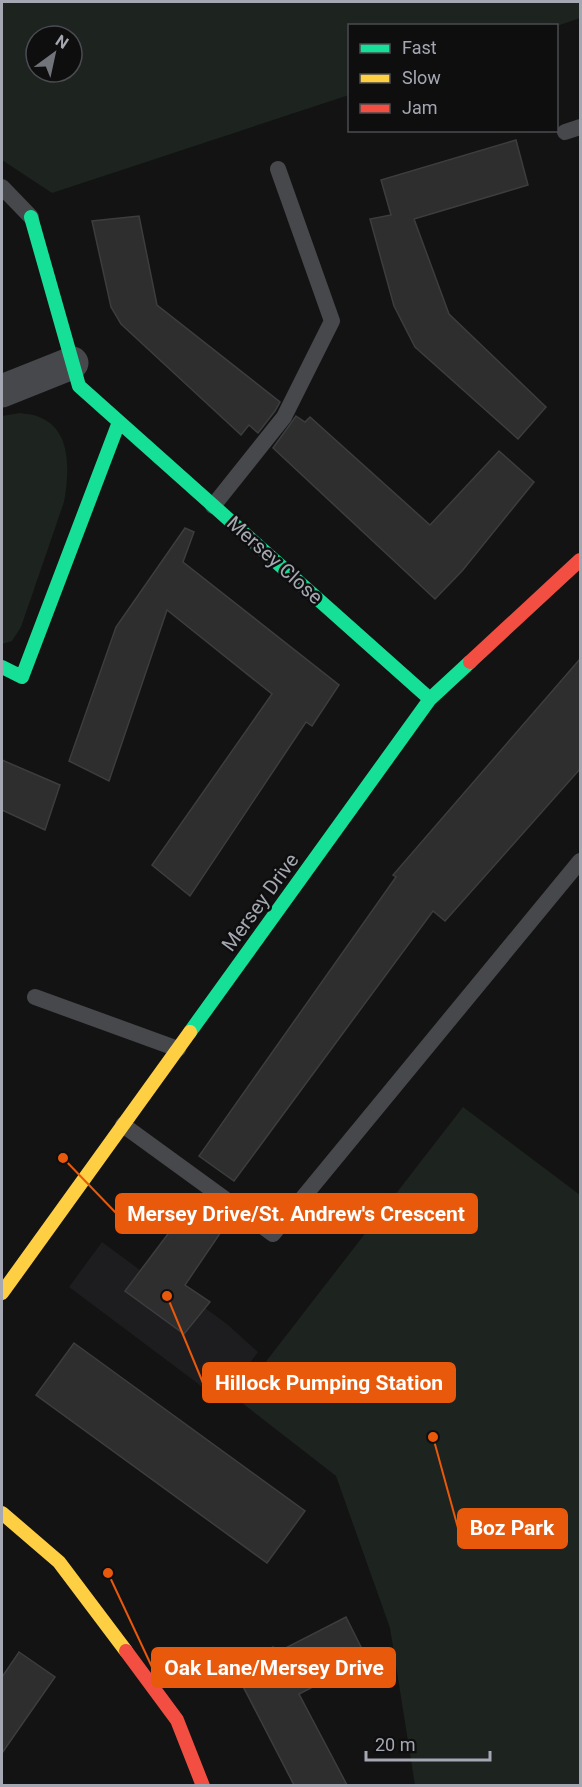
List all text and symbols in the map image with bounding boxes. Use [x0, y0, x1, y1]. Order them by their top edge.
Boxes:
north arrow [24, 24, 84, 84]
legend [348, 24, 558, 132]
text: N [52, 31, 72, 53]
text: Fast [402, 37, 437, 58]
text: Slow [402, 67, 441, 88]
text: Jam [402, 97, 438, 118]
street label: Mersey Close [222, 511, 328, 609]
street label: Mersey Drive [216, 848, 304, 956]
callout: Mersey Drive/St. Andrew's Crescent [116, 1194, 477, 1233]
text: Mersey Drive/St. Andrew's Crescent [127, 1202, 465, 1226]
callout: Hillock Pumping Station [203, 1363, 455, 1402]
text: Hillock Pumping Station [215, 1371, 443, 1395]
callout: Boz Park [458, 1509, 567, 1548]
text: Boz Park [470, 1516, 555, 1540]
callout: Oak Lane/Mersey Drive [152, 1648, 395, 1687]
text: Oak Lane/Mersey Drive [164, 1656, 384, 1680]
scale bar [366, 1724, 490, 1762]
text: 20 m [375, 1734, 415, 1755]

